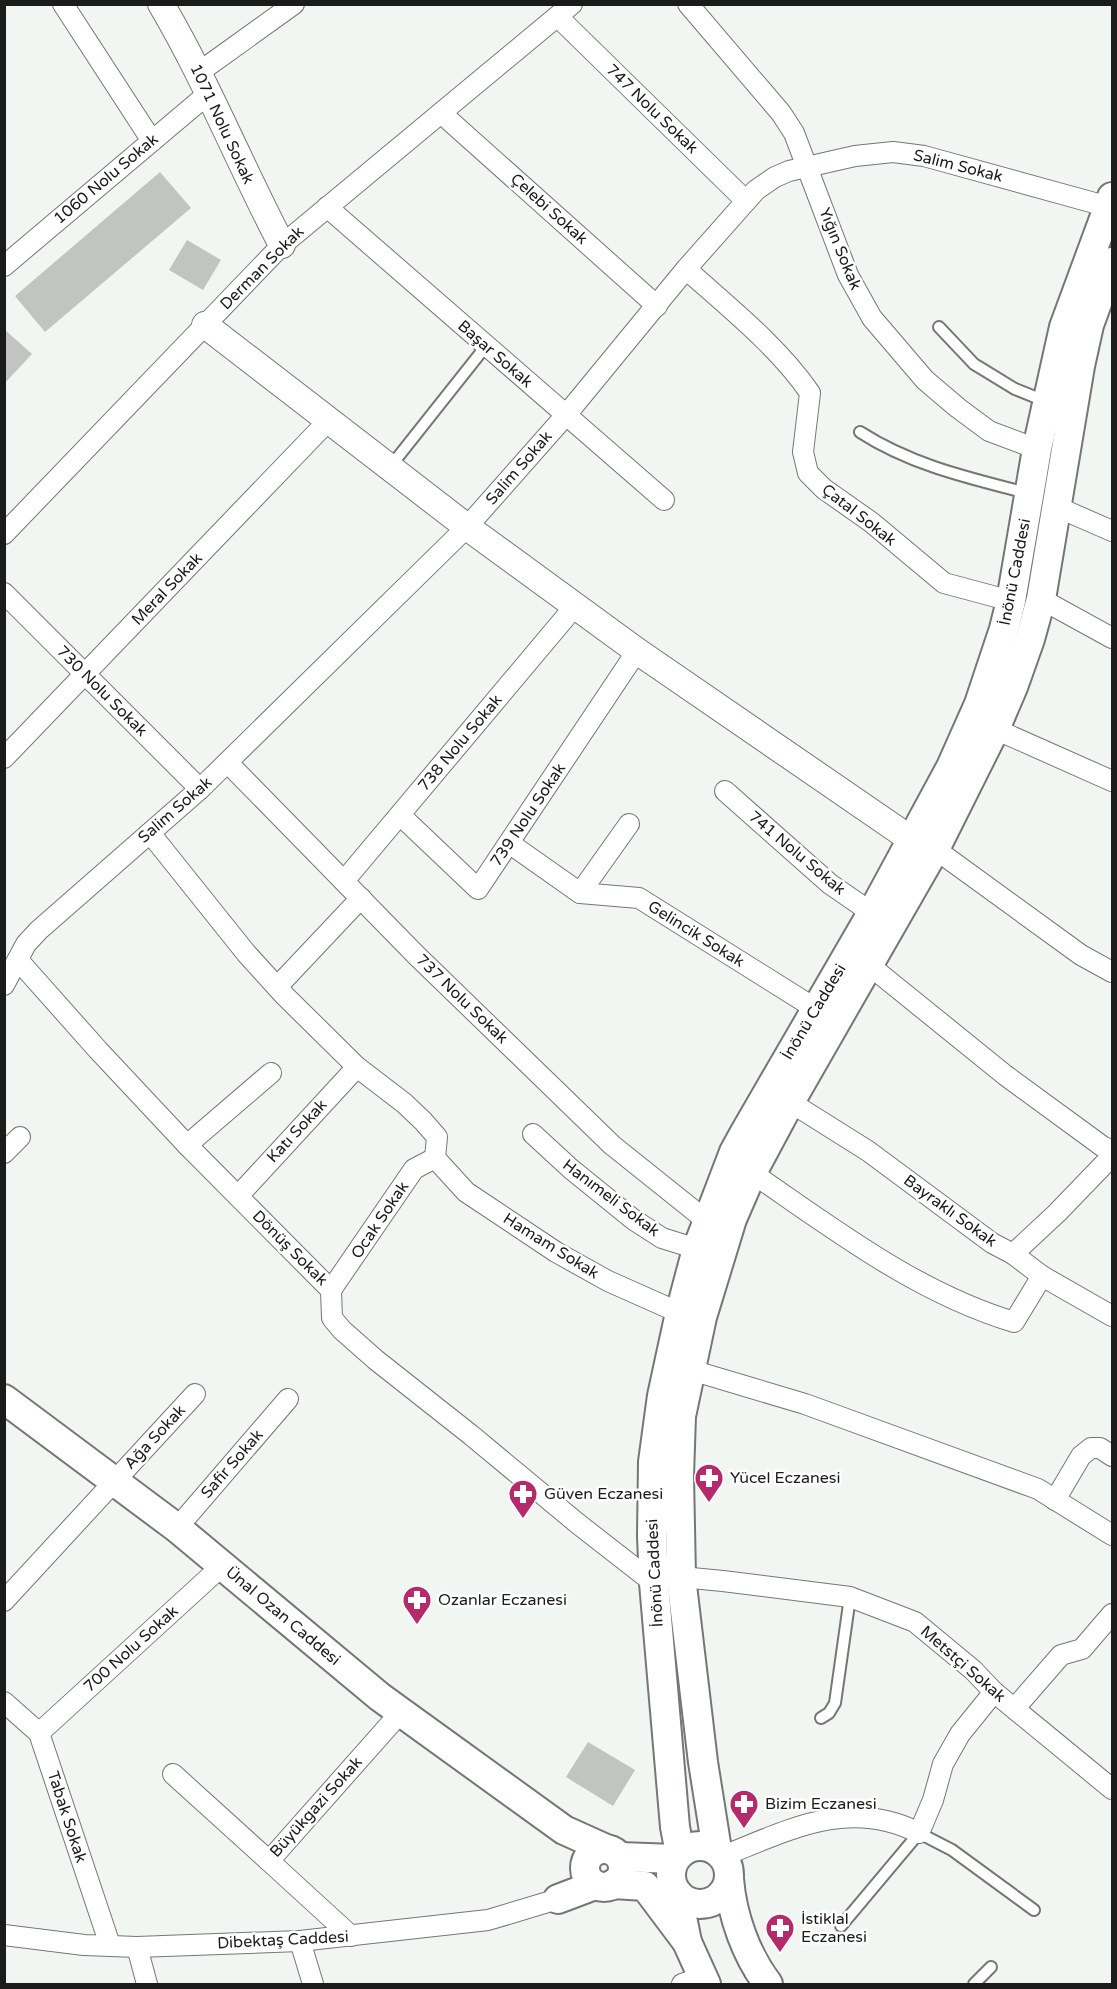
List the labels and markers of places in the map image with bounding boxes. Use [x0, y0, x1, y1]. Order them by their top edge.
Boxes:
pharmacy icon: Yücel Eczanesi [693, 1462, 725, 1504]
place label: Yücel Eczanesi [730, 1468, 840, 1488]
pharmacy icon: Güven Eczanesi [507, 1478, 539, 1520]
place label: Güven Eczanesi [544, 1484, 663, 1504]
pharmacy icon: Ozanlar Eczanesi [401, 1584, 433, 1626]
place label: Ozanlar Eczanesi [438, 1590, 567, 1610]
pharmacy icon: Bizim Eczanesi [728, 1788, 760, 1830]
place label: Bizim Eczanesi [765, 1794, 877, 1814]
place label: İstiklal Eczanesi [801, 1909, 867, 1947]
pharmacy icon: İstiklal Eczanesi [764, 1912, 796, 1954]

